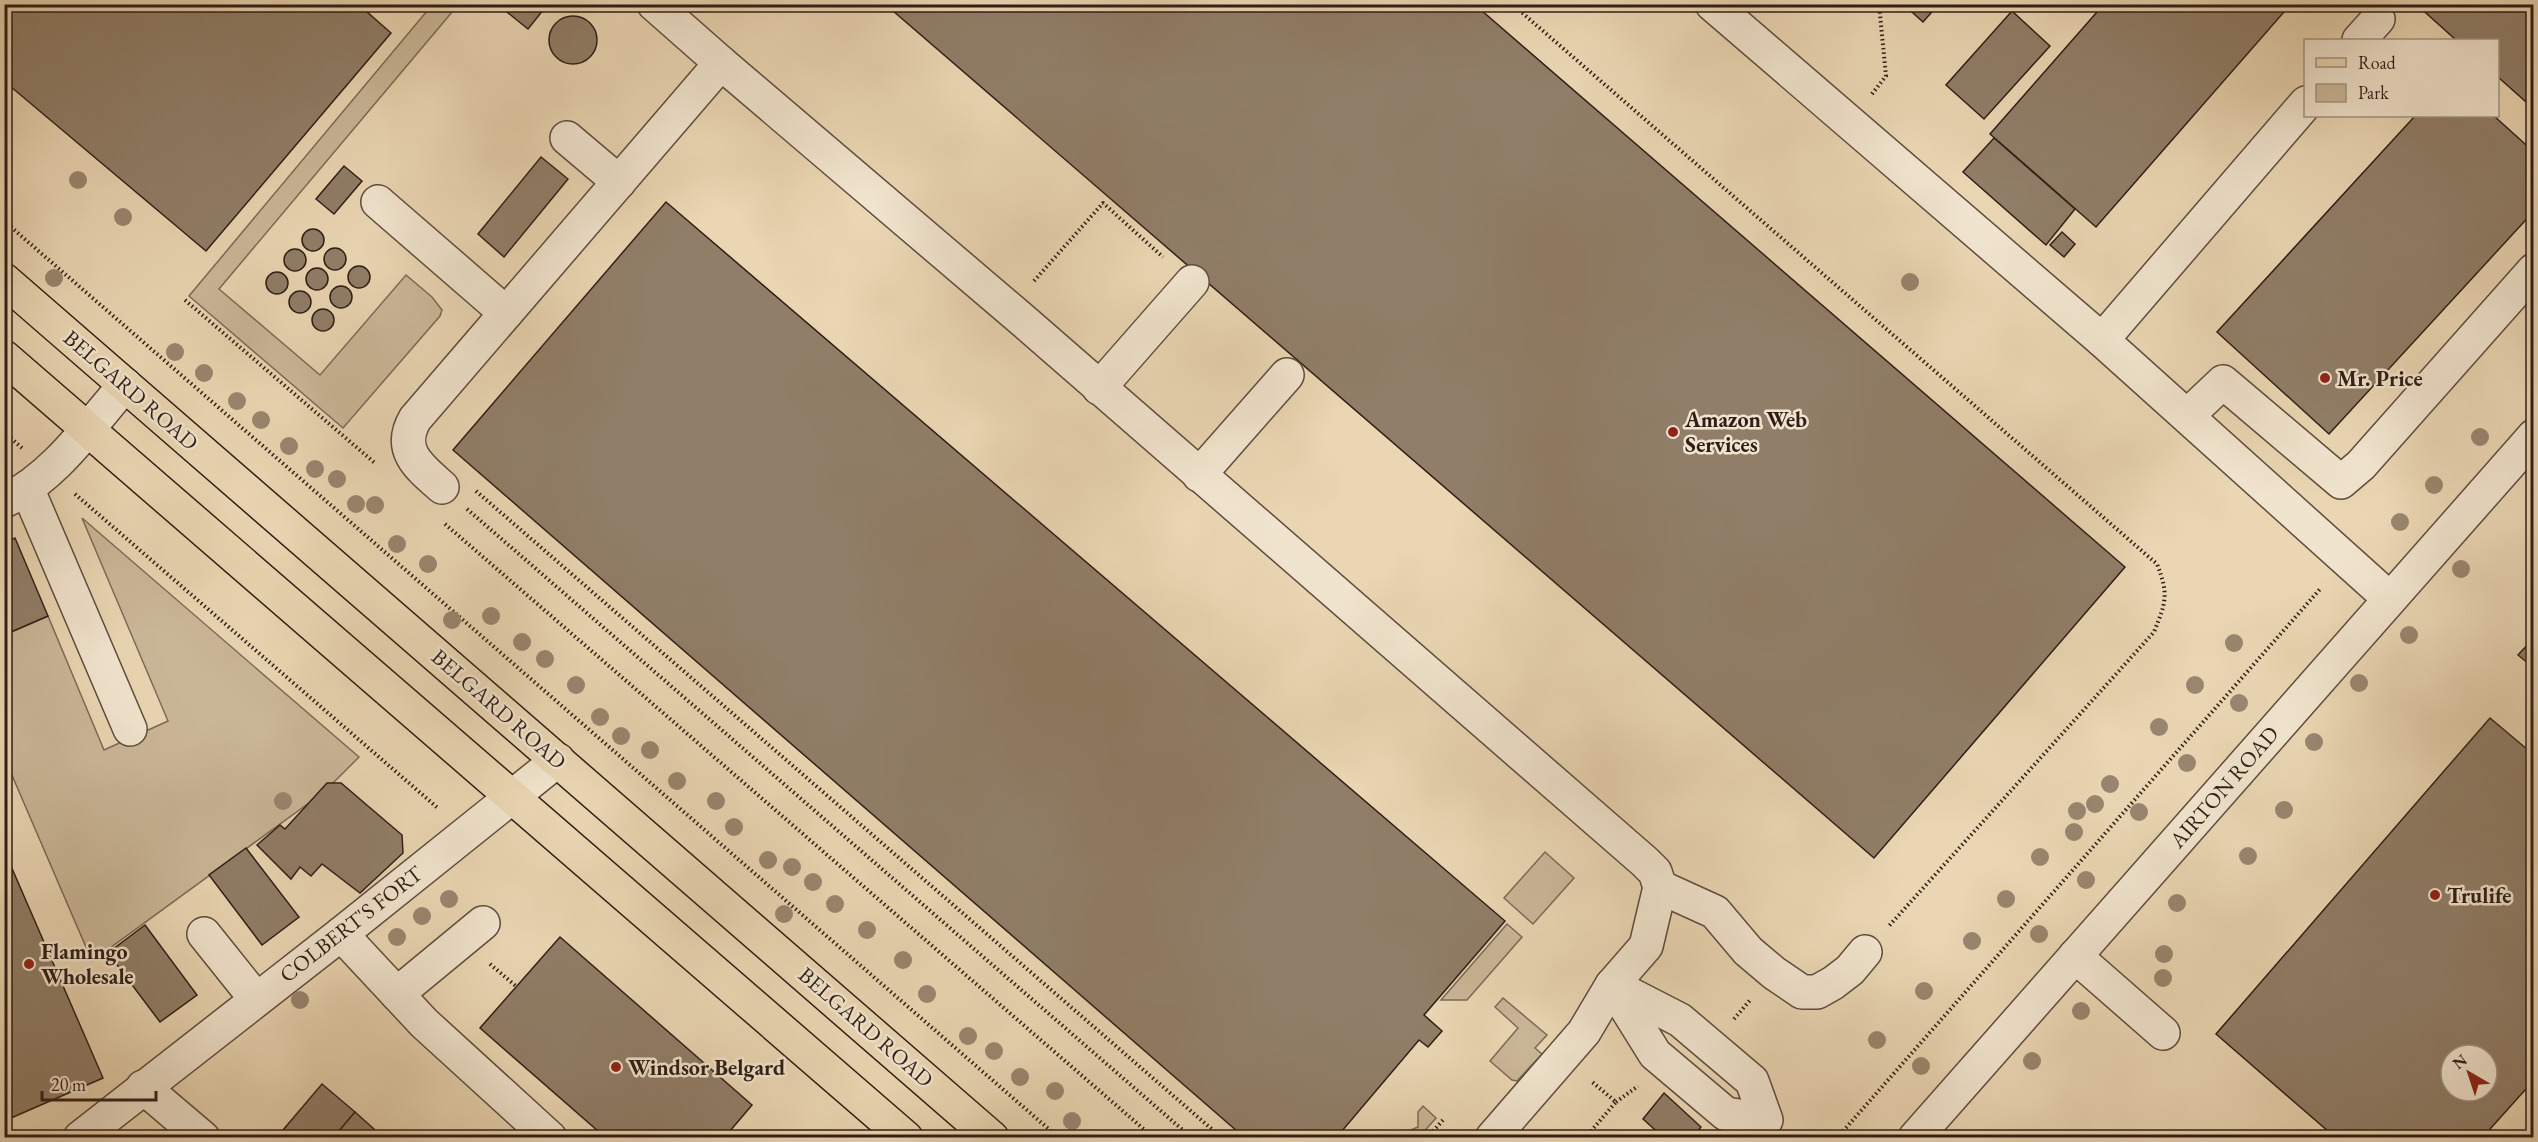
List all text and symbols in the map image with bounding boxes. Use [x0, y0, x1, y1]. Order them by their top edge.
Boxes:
legend [2304, 39, 2499, 117]
text: Road [2358, 51, 2397, 74]
text: Park [2358, 81, 2389, 104]
street label: BELGARD ROAD [57, 323, 205, 457]
place label: Mr. Price [2337, 364, 2423, 393]
marker: Mr. Price [2318, 371, 2332, 385]
place label: Amazon Web Services [1684, 405, 1807, 459]
marker: Amazon Web Services [1666, 425, 1680, 439]
street label: BELGARD ROAD [425, 642, 573, 776]
street label: AIRTON ROAD [2162, 720, 2285, 855]
street label: COLBERT'S FORT [273, 859, 429, 989]
place label: Trulife [2447, 881, 2512, 910]
marker: Trulife [2428, 888, 2442, 902]
place label: Flamingo Wholesale [41, 937, 133, 991]
marker: Flamingo Wholesale [22, 957, 36, 971]
street label: BELGARD ROAD [792, 960, 940, 1094]
north arrow [2439, 1043, 2499, 1103]
text: N [2448, 1049, 2472, 1074]
place label: Windsor Belgard [628, 1053, 785, 1082]
marker: Windsor Belgard [609, 1060, 623, 1074]
scale bar [42, 1064, 156, 1102]
text: 20 m [51, 1073, 86, 1096]

